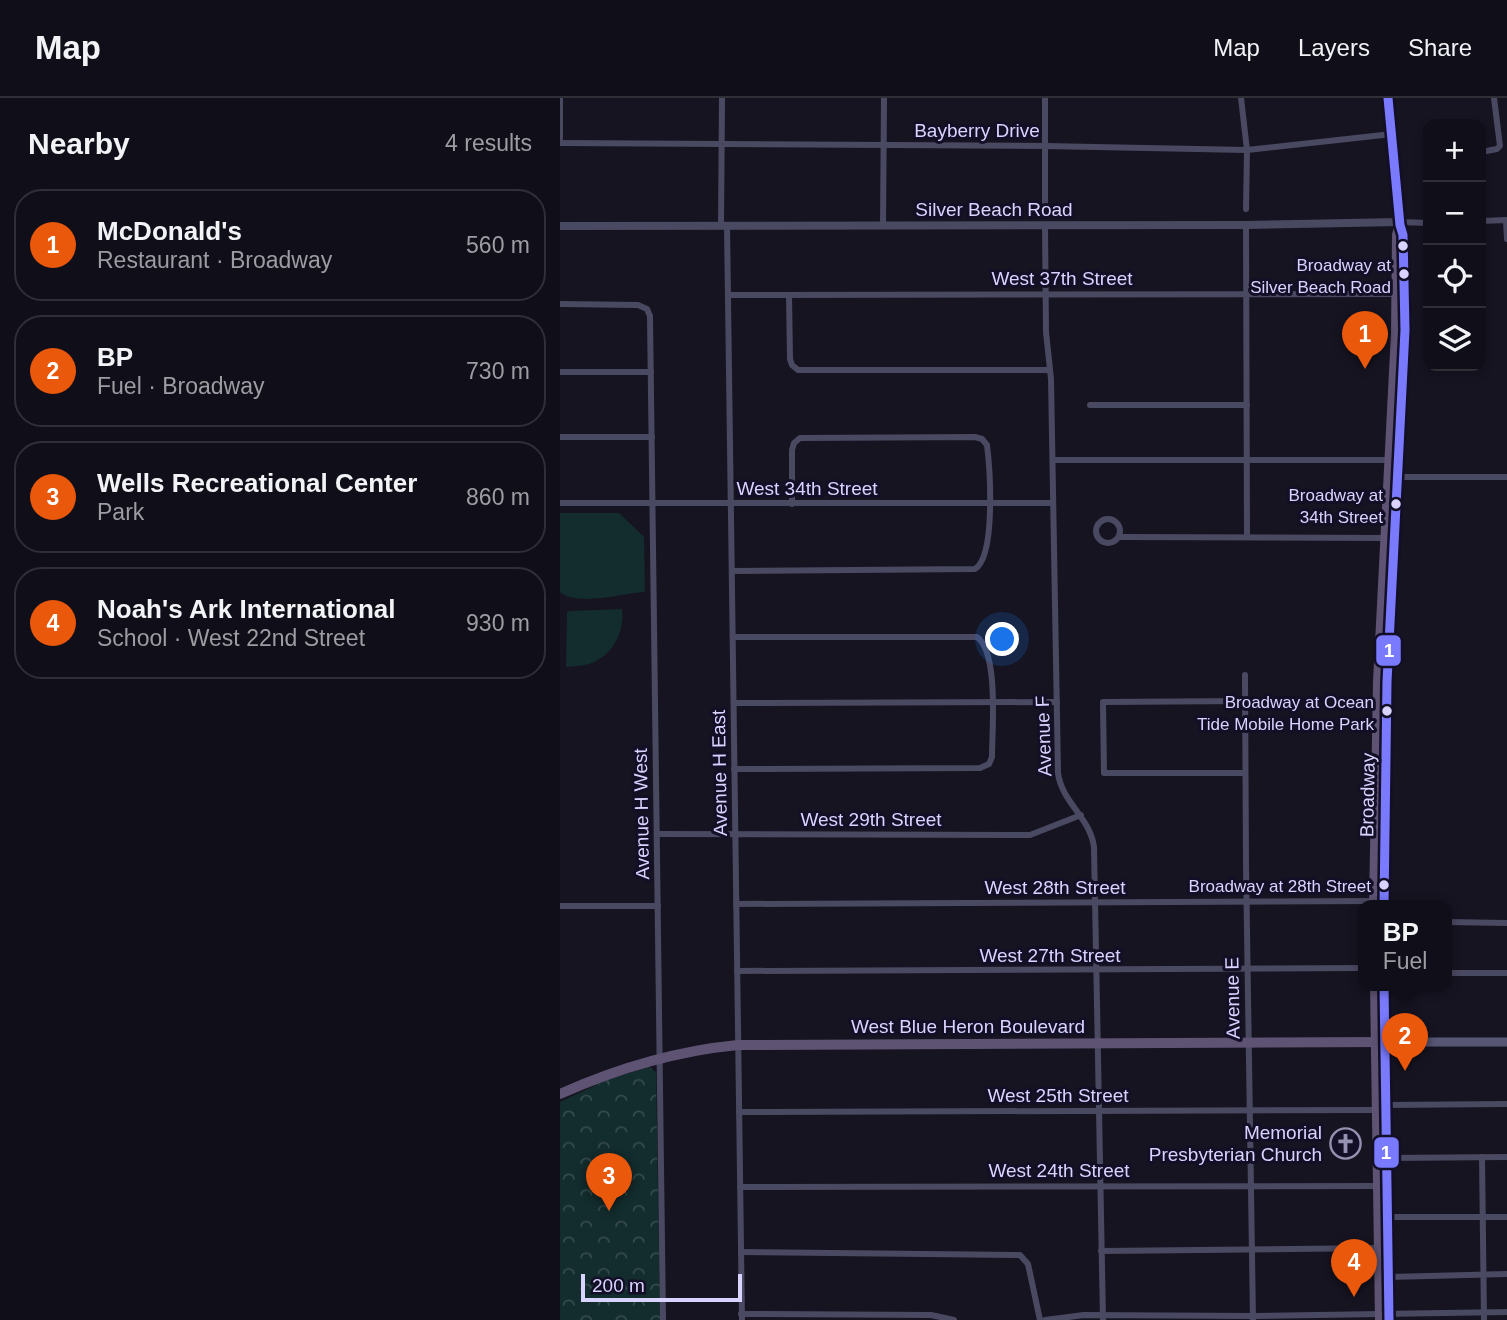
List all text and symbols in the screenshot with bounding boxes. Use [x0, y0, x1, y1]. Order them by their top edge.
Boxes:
text: Map [35, 29, 101, 66]
text: Map [1213, 34, 1260, 61]
text: Layers [1298, 34, 1370, 61]
text: Share [1408, 34, 1472, 61]
map controls [1423, 119, 1486, 371]
button: + [1423, 119, 1486, 182]
street label: Bayberry Drive [914, 120, 1040, 141]
text: Nearby [28, 127, 130, 160]
text: 4 results [445, 130, 532, 156]
button: − [1423, 182, 1486, 245]
street label: Silver Beach Road [915, 199, 1073, 220]
text: McDonald's [97, 216, 242, 246]
text: 1 [47, 232, 59, 258]
text: 560 m [466, 232, 530, 258]
unlabelled marker [1396, 239, 1410, 253]
button: locate [1423, 245, 1486, 308]
text: Restaurant · Broadway [97, 247, 332, 273]
place label: Broadway at Silver Beach Road [1250, 256, 1391, 297]
marker: Broadway at Silver Beach Road [1397, 267, 1411, 281]
street label: West 37th Street [991, 268, 1133, 289]
button: layers [1423, 308, 1486, 371]
pin: 1 [1342, 311, 1388, 369]
text: BP [97, 342, 133, 372]
text: 2 [47, 358, 59, 384]
text: 730 m [466, 358, 530, 384]
text: Fuel · Broadway [97, 373, 264, 399]
text: Wells Recreational Center [97, 468, 417, 498]
street label: West 34th Street [736, 478, 878, 499]
text: 3 [47, 484, 59, 510]
text: 860 m [466, 484, 530, 510]
place label: Broadway at 34th Street [1289, 486, 1383, 527]
marker: Broadway at 34th Street [1389, 497, 1403, 511]
text: Park [97, 499, 144, 525]
text: Noah's Ark International [97, 594, 396, 624]
text: 4 [47, 610, 59, 636]
text: 930 m [466, 610, 530, 636]
your location [985, 622, 1019, 656]
text: School · West 22nd Street [97, 625, 365, 651]
line badge: 1 [1375, 634, 1402, 667]
text: 1 [1384, 640, 1395, 661]
place label: Broadway at Ocean Tide Mobile Home Park [1197, 693, 1374, 734]
street label: Avenue F [1032, 695, 1055, 777]
marker: Broadway at Ocean Tide Mobile Home Park [1380, 704, 1394, 718]
street label: Avenue H East [708, 709, 731, 836]
street label: Avenue H West [630, 747, 653, 880]
street label: Broadway [1356, 752, 1379, 837]
street label: West 29th Street [800, 809, 942, 830]
street label: West 28th Street [984, 877, 1126, 898]
place label: Broadway at 28th Street [1189, 877, 1371, 896]
marker: Broadway at 28th Street [1377, 878, 1391, 892]
popup [1358, 900, 1452, 991]
text: BP [1383, 917, 1419, 947]
street label: West 27th Street [979, 945, 1121, 966]
text: Fuel [1383, 948, 1427, 974]
street label: Avenue E [1221, 957, 1244, 1039]
pin: 2 [1382, 1013, 1428, 1071]
street label: West Blue Heron Boulevard [851, 1016, 1085, 1037]
street label: West 25th Street [987, 1085, 1129, 1106]
place label: Memorial Presbyterian Church [1149, 1122, 1322, 1165]
church icon: Memorial Presbyterian Church [1328, 1126, 1362, 1160]
line badge: 1 [1373, 1136, 1400, 1169]
text: 1 [1381, 1142, 1392, 1163]
pin: 3 [586, 1153, 632, 1211]
street label: West 24th Street [988, 1160, 1130, 1181]
pin: 4 [1331, 1239, 1377, 1297]
scale bar [581, 1271, 742, 1303]
text: 200 m [592, 1275, 645, 1296]

